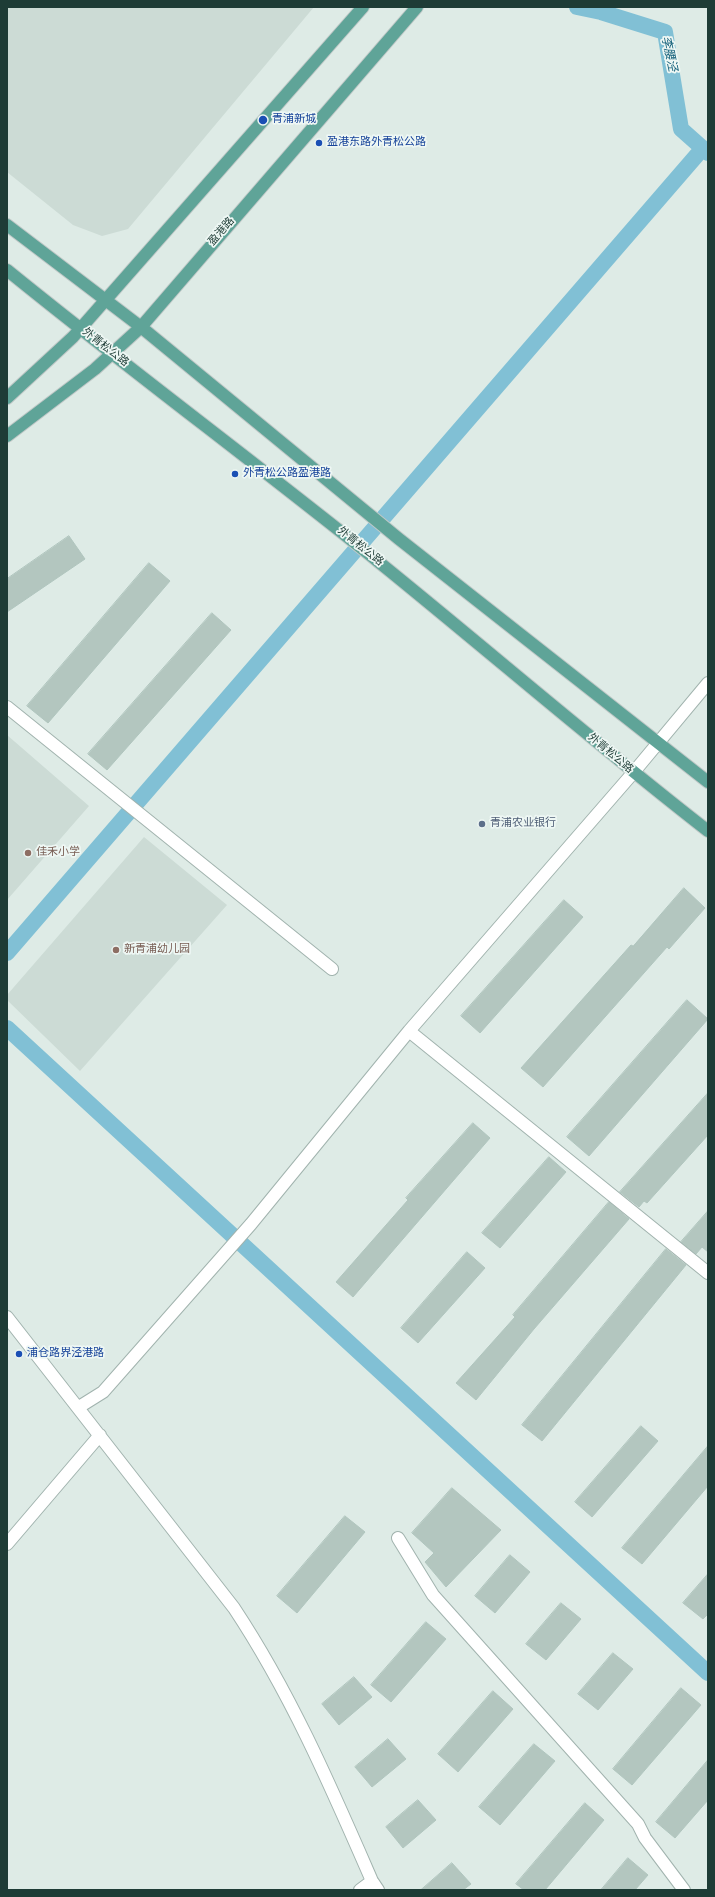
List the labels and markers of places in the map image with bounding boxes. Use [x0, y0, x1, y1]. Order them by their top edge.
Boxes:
place label: 青浦新城 [272, 113, 316, 127]
marker: 青浦新城 [257, 114, 269, 126]
place label: 盈港东路外青松公路 [327, 136, 426, 150]
marker: 盈港东路外青松公路 [314, 138, 324, 148]
place label: 外青松公路盈港路 [243, 467, 331, 481]
marker: 外青松公路盈港路 [230, 469, 240, 479]
place label: 青浦农业银行 [490, 817, 556, 831]
marker: 青浦农业银行 [477, 819, 487, 829]
place label: 佳禾小学 [36, 846, 80, 860]
marker: 佳禾小学 [23, 848, 33, 858]
place label: 新青浦幼儿园 [124, 943, 190, 957]
marker: 新青浦幼儿园 [111, 945, 121, 955]
place label: 浦仓路界泾港路 [27, 1347, 104, 1361]
marker: 浦仓路界泾港路 [14, 1349, 24, 1359]

